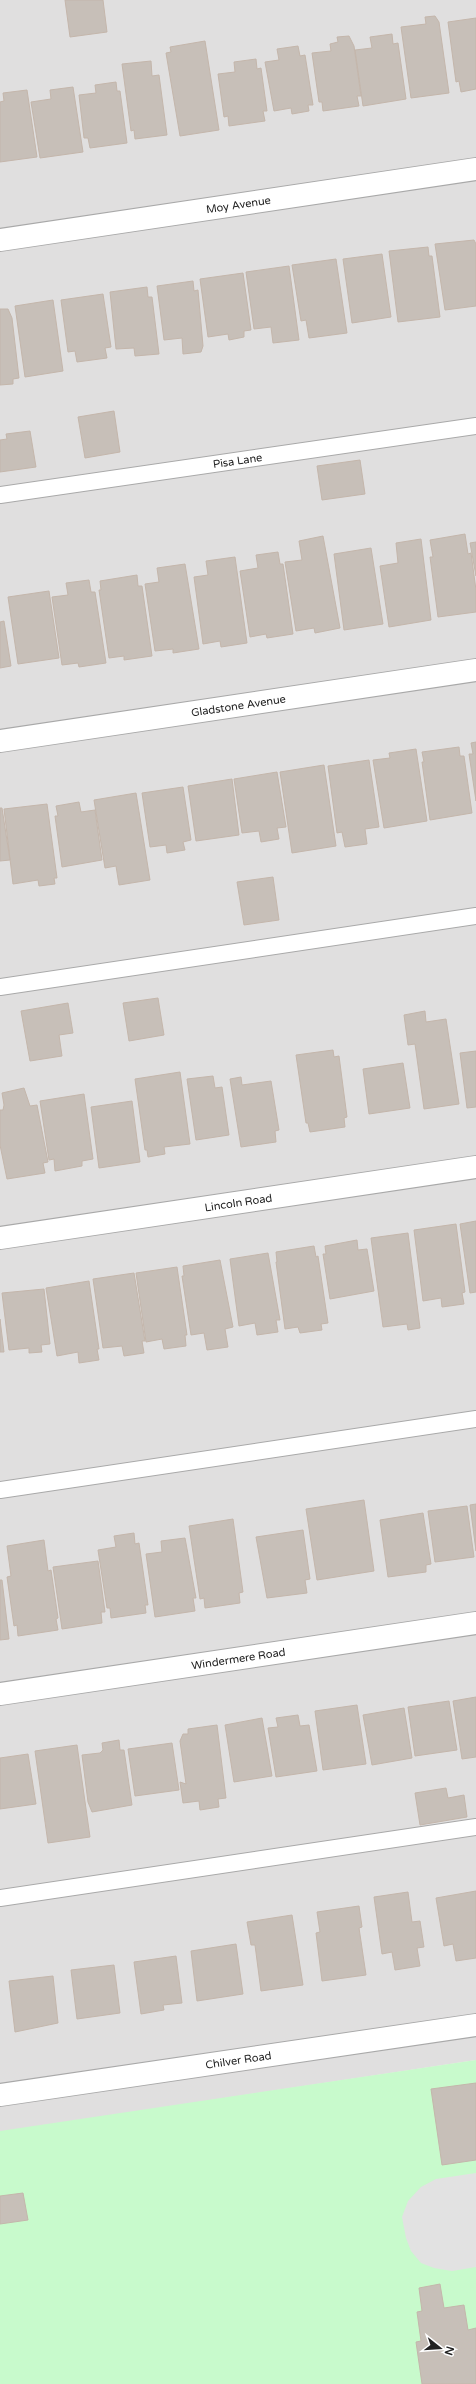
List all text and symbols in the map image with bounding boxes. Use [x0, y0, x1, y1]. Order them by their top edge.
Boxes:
street label: Moy Avenue [205, 194, 272, 216]
street label: Pisa Lane [212, 451, 263, 471]
street label: Gladstone Avenue [190, 692, 287, 719]
street label: Lincoln Road [204, 1191, 273, 1214]
street label: Windermere Road [190, 1645, 286, 1672]
street label: Chilver Road [205, 2049, 272, 2072]
north arrow [420, 2328, 460, 2368]
text: N [442, 2345, 457, 2357]

